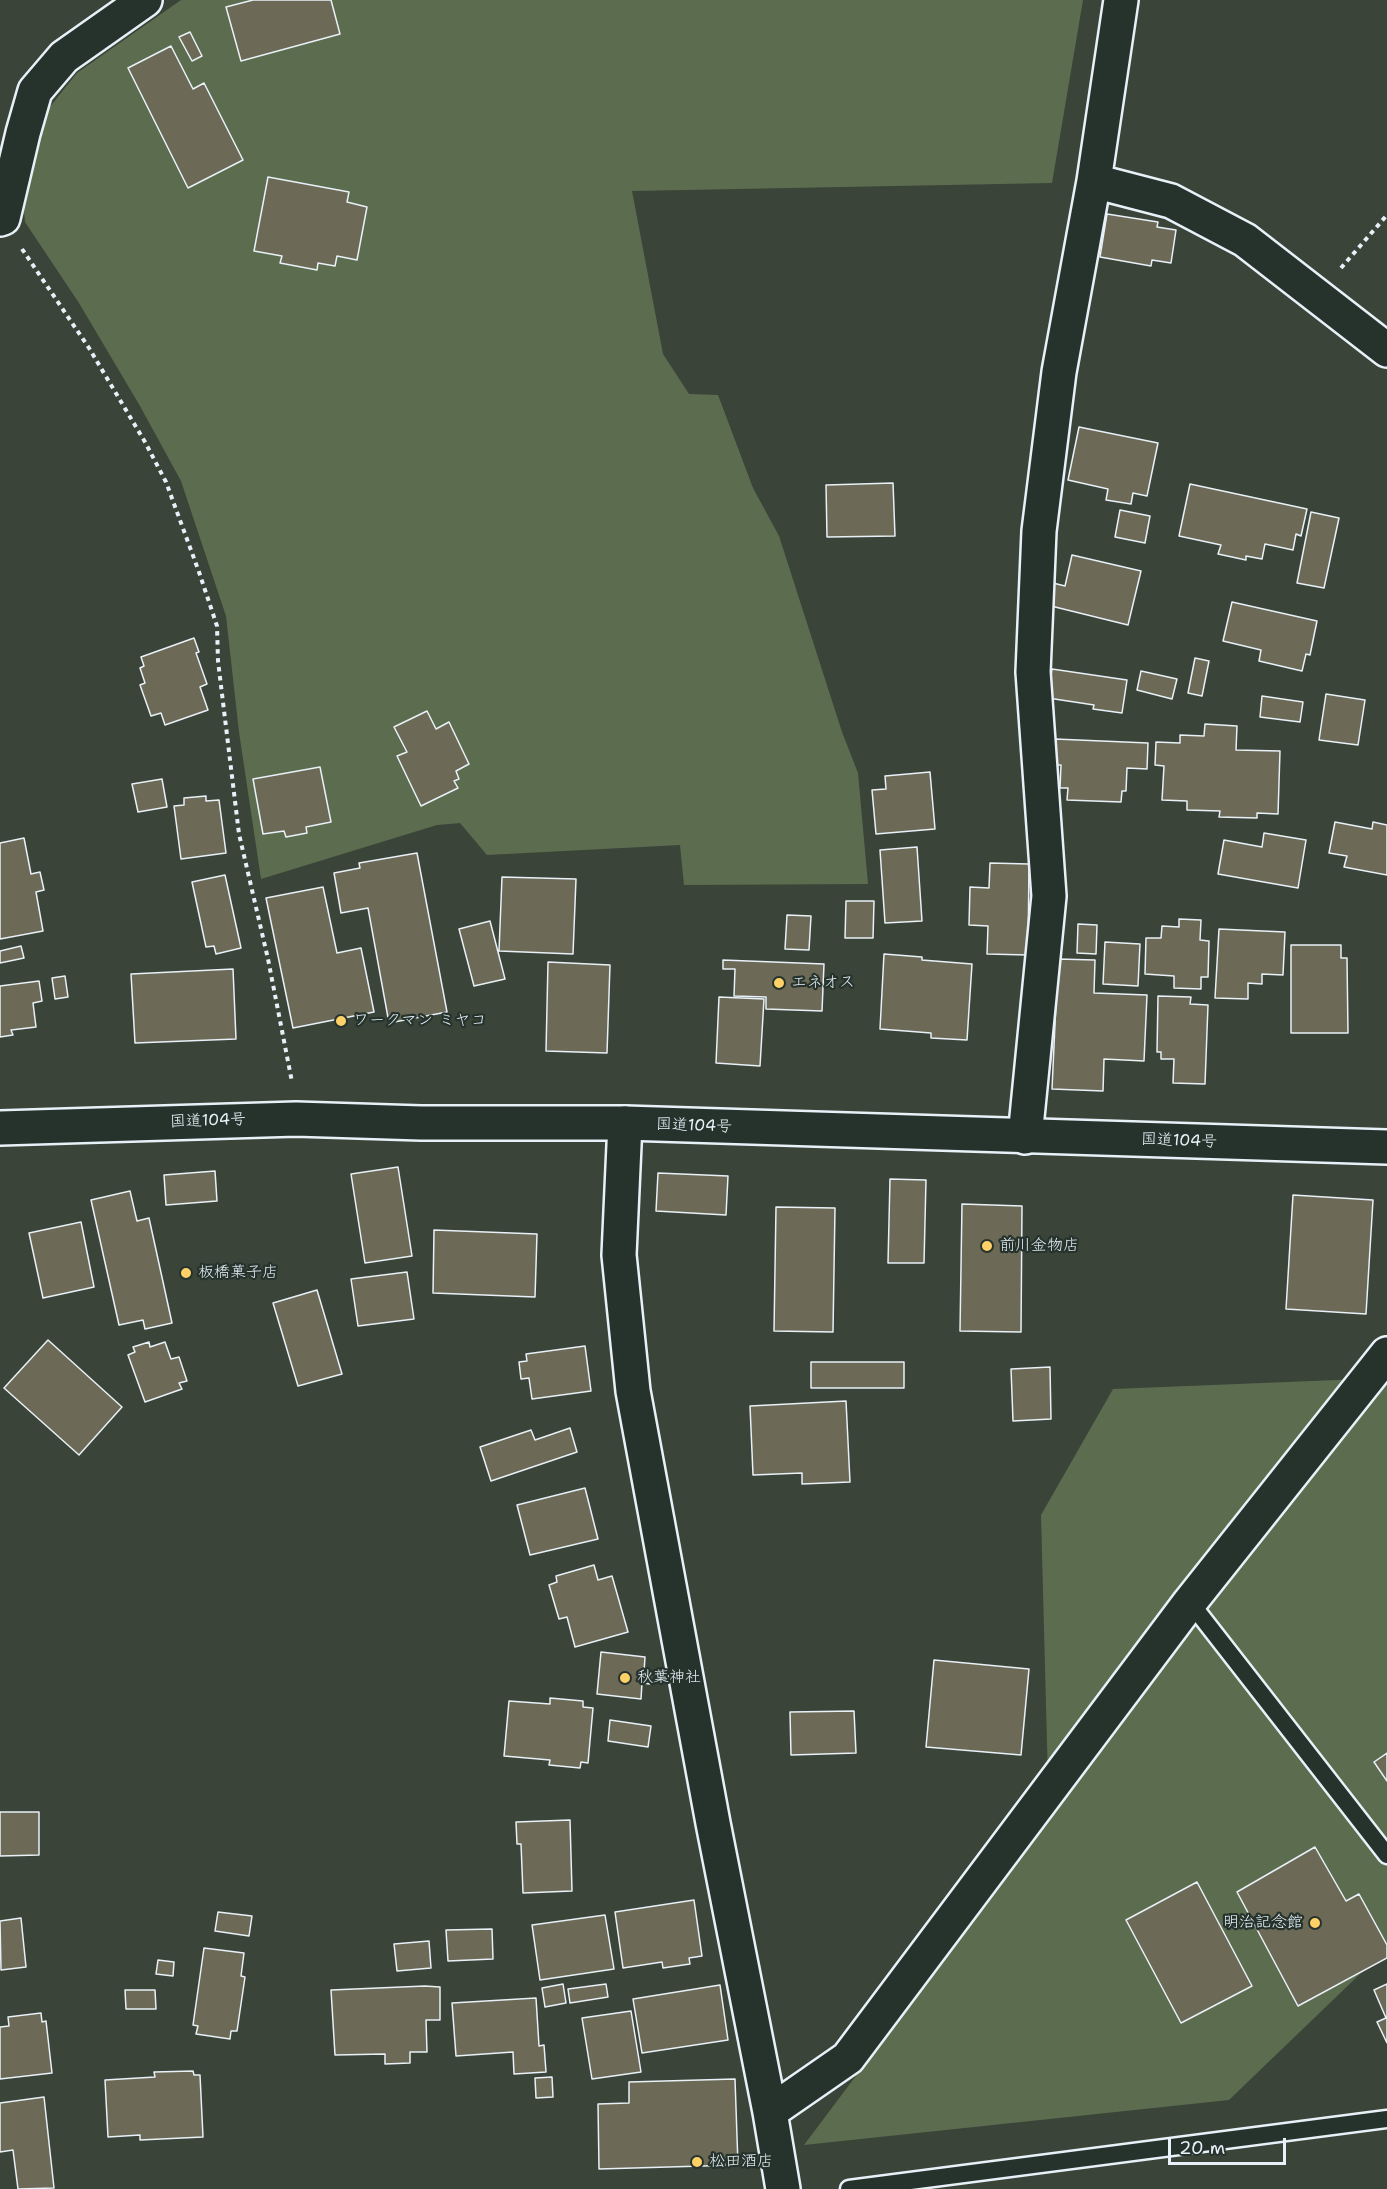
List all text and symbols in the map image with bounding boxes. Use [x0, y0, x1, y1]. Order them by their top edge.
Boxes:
place label: エネオス [791, 973, 855, 993]
marker: エネオス [772, 976, 786, 990]
place label: ワークマン ミヤコ [353, 1011, 486, 1031]
marker: ワークマン ミヤコ [334, 1014, 348, 1028]
street label: 国道104号 [170, 1110, 246, 1132]
street label: 国道104号 [656, 1115, 732, 1137]
street label: 国道104号 [1141, 1130, 1217, 1152]
place label: 前川金物店 [999, 1236, 1079, 1256]
marker: 前川金物店 [980, 1239, 994, 1253]
place label: 板橋菓子店 [198, 1263, 278, 1283]
marker: 板橋菓子店 [179, 1266, 193, 1280]
place label: 秋葉神社 [637, 1668, 701, 1688]
marker: 秋葉神社 [618, 1671, 632, 1685]
place label: 明治記念館 [1223, 1913, 1303, 1933]
marker: 明治記念館 [1308, 1916, 1322, 1930]
scale bar [1171, 2126, 1290, 2164]
text: 20 m [1179, 2136, 1225, 2160]
place label: 松田酒店 [709, 2152, 773, 2172]
marker: 松田酒店 [690, 2155, 704, 2169]

